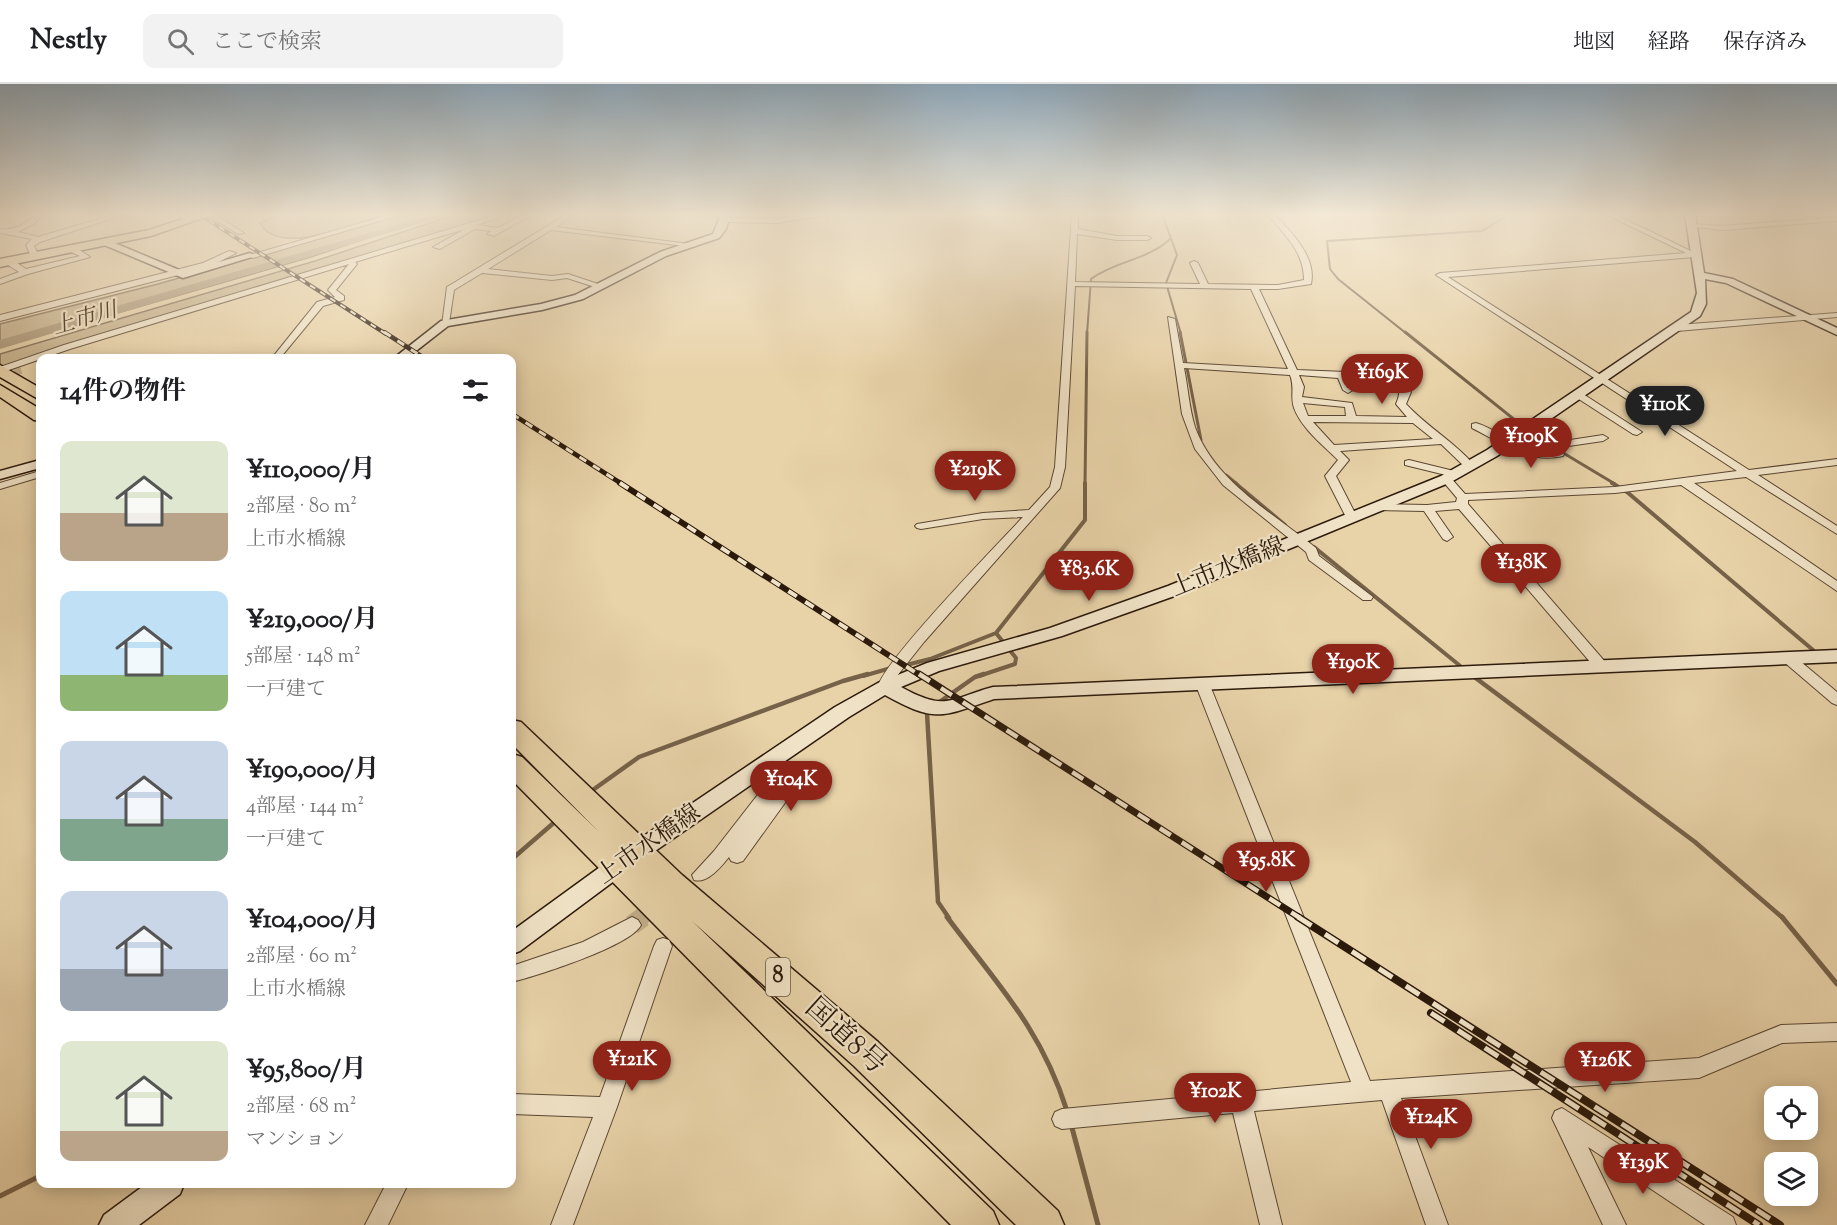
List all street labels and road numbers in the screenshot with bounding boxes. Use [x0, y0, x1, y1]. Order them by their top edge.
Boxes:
street label: 上市水橋線 [1166, 530, 1290, 606]
street label: 上市水橋線 [590, 797, 708, 893]
road number: 8 [766, 958, 790, 996]
street label: 国道8号 [795, 989, 895, 1085]

